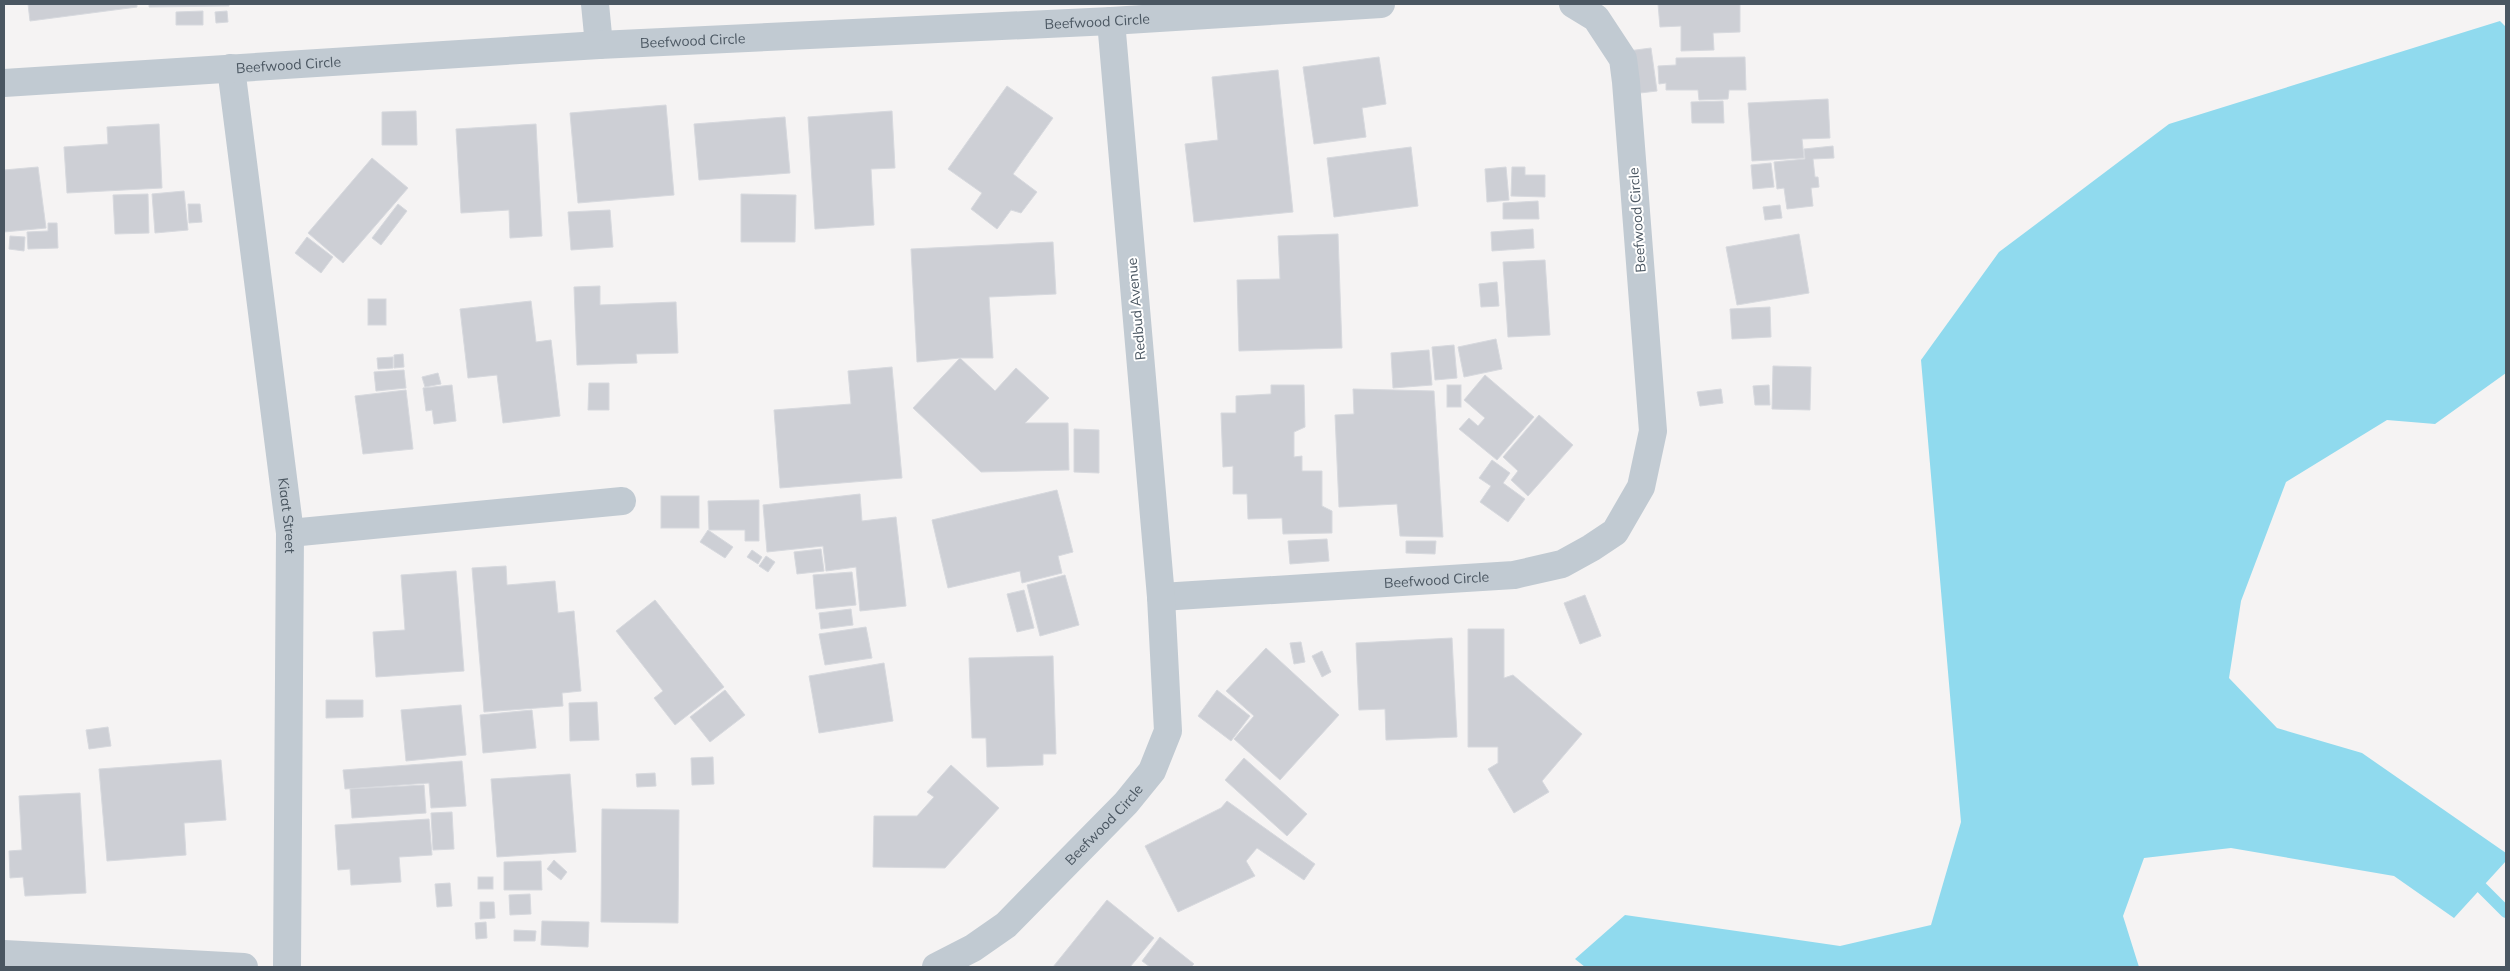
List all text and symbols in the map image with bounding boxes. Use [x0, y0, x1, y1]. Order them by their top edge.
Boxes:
street label: Beefwood Circle [1044, 10, 1150, 33]
street label: Beefwood Circle [640, 29, 746, 52]
street label: Beefwood Circle [235, 52, 342, 77]
street label: Beefwood Circle [1624, 167, 1650, 273]
street label: Redbud Avenue [1123, 257, 1149, 361]
street label: Kiaat Street [274, 476, 299, 554]
street label: Beefwood Circle [1383, 568, 1490, 592]
street label: Beefwood Circle [1061, 780, 1147, 869]

